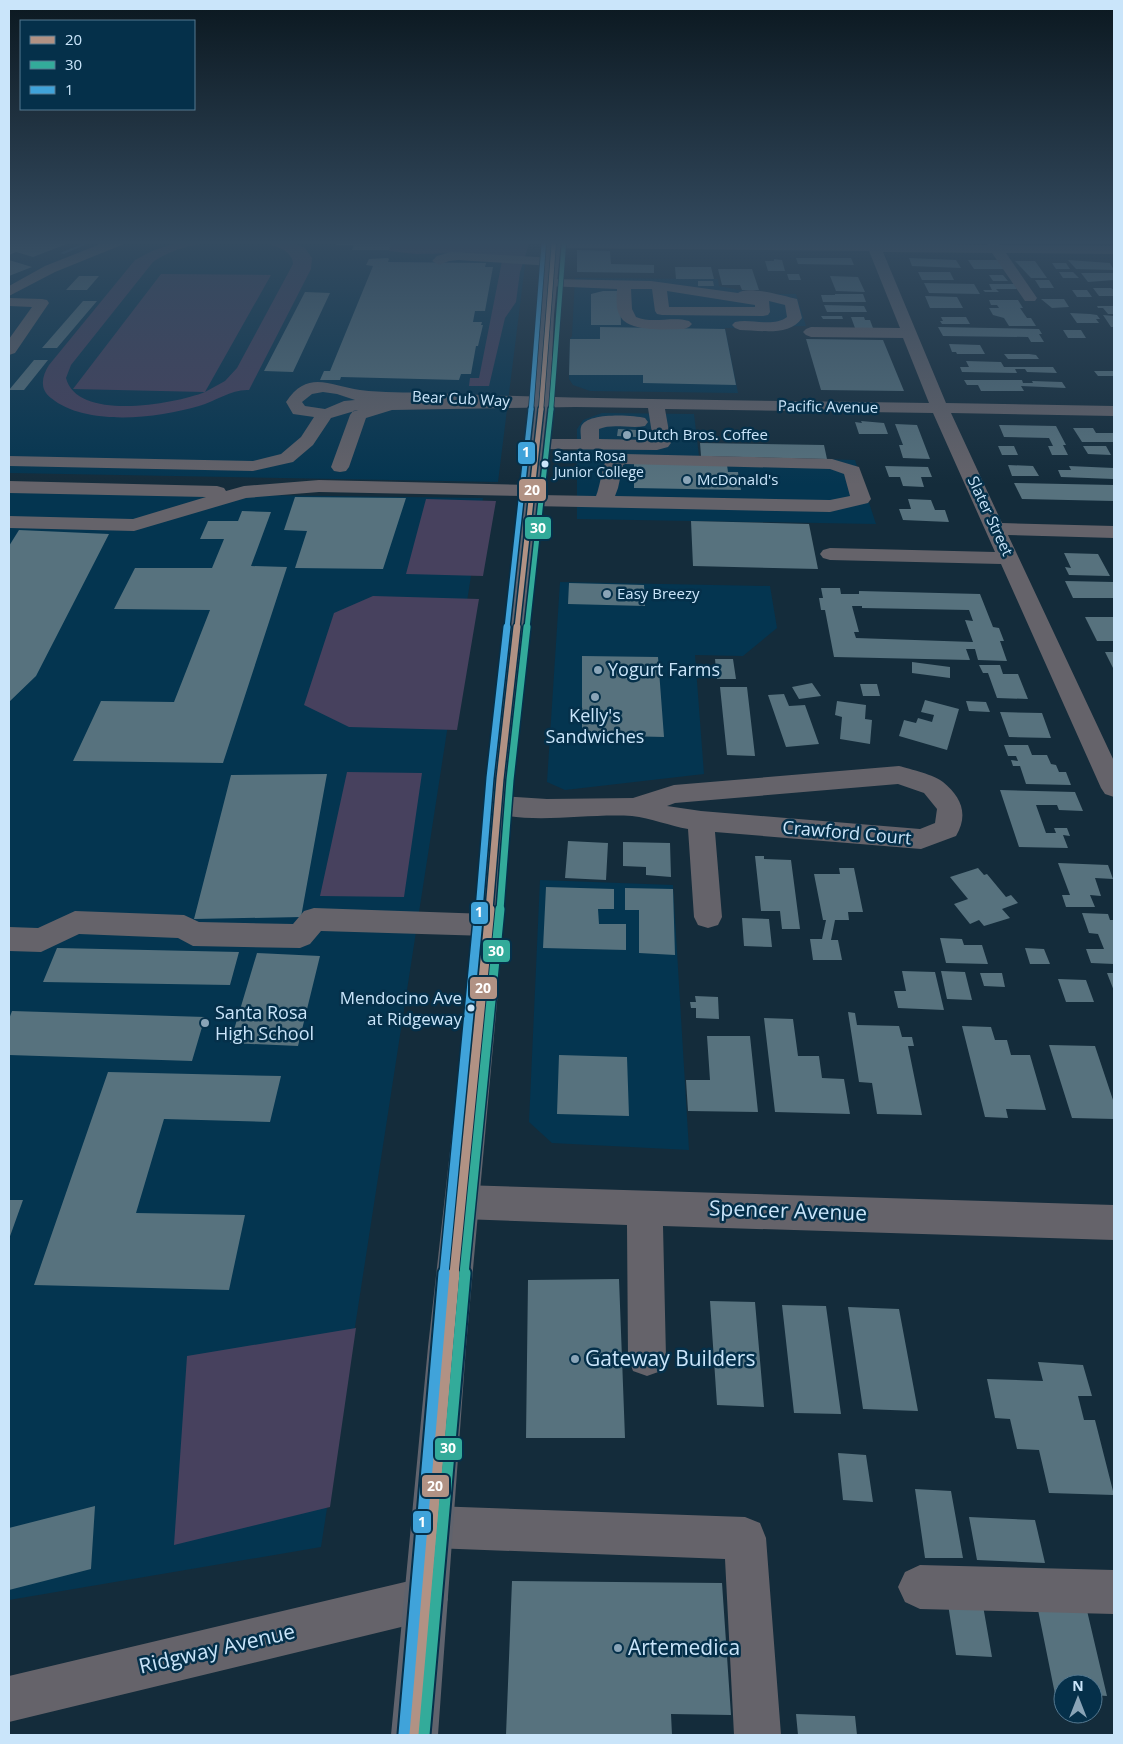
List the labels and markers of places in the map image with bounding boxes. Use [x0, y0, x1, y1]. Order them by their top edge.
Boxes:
place label: Dutch Bros. Coffee [637, 424, 768, 444]
marker: Dutch Bros. Coffee [621, 429, 633, 441]
place label: Santa Rosa Junior College [552, 446, 644, 481]
marker: Santa Rosa Junior College [540, 459, 550, 469]
place label: McDonald's [697, 469, 779, 489]
marker: McDonald's [681, 474, 693, 486]
place label: Easy Breezy [617, 583, 700, 603]
marker: Easy Breezy [601, 588, 613, 600]
place label: Yogurt Farms [608, 657, 720, 681]
marker: Yogurt Farms [592, 664, 604, 676]
marker: Kelly's Sandwiches [589, 691, 601, 703]
place label: Kelly's Sandwiches [546, 703, 644, 748]
place label: Mendocino Ave at Ridgeway [340, 986, 462, 1030]
place label: Santa Rosa High School [215, 1000, 314, 1045]
marker: Mendocino Ave at Ridgeway [466, 1003, 476, 1013]
marker: Santa Rosa High School [199, 1017, 211, 1029]
place label: Gateway Builders [585, 1344, 755, 1372]
marker: Gateway Builders [569, 1353, 581, 1365]
place label: Artemedica [628, 1633, 740, 1661]
marker: Artemedica [612, 1642, 624, 1654]

